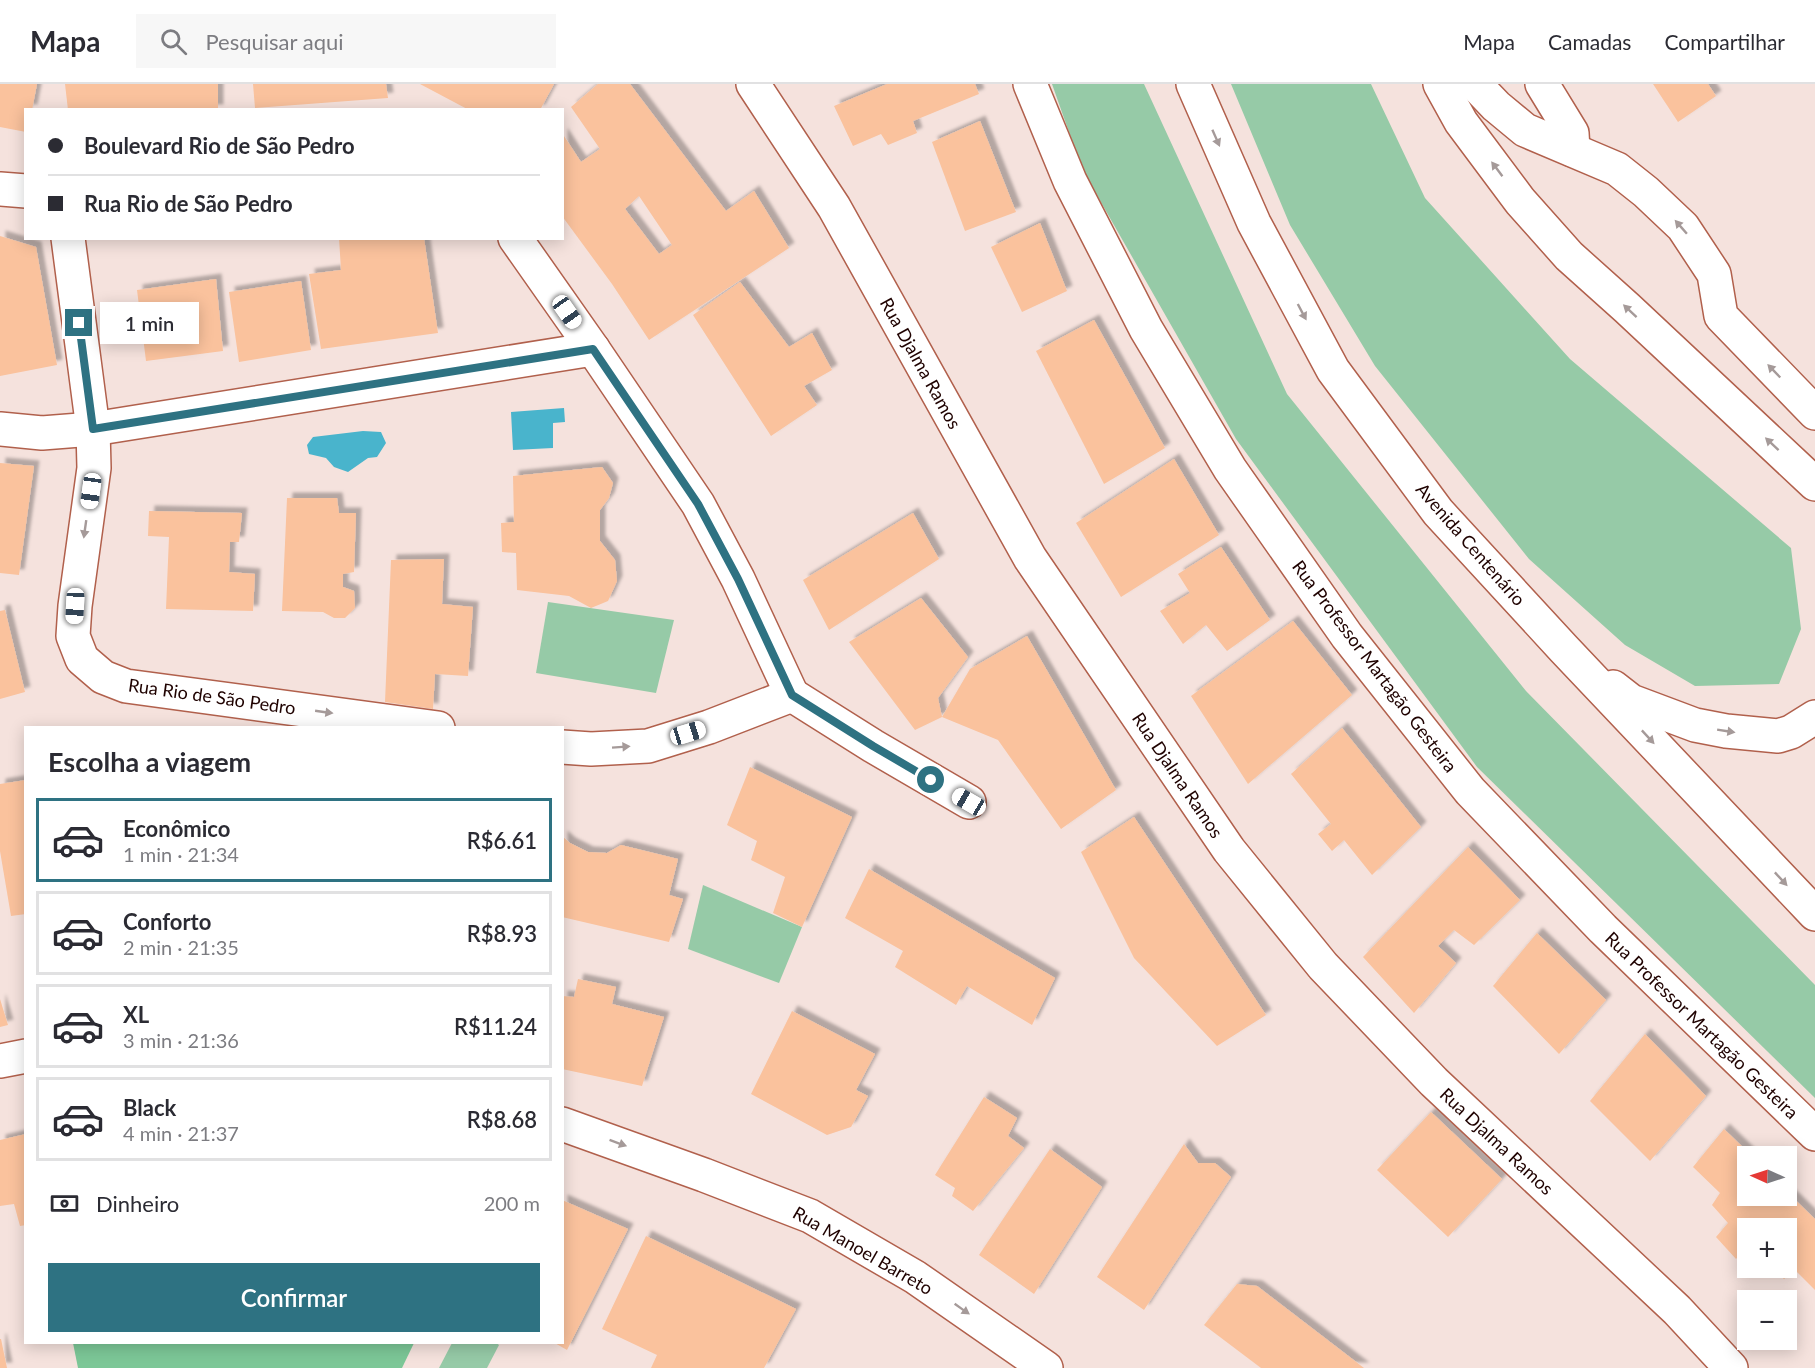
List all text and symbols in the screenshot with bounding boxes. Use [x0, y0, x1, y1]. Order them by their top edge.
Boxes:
search box [136, 14, 556, 68]
text: Mapa [30, 24, 100, 58]
icon: search [157, 25, 190, 58]
text: Pesquisar aqui [205, 28, 344, 55]
text: Mapa [1463, 29, 1515, 54]
text: Camadas [1548, 29, 1631, 54]
text: Compartilhar [1664, 29, 1785, 54]
one-way arrow [1212, 129, 1221, 146]
text: Boulevard Rio de São Pedro [84, 132, 355, 159]
one-way arrow [1491, 162, 1503, 177]
text: Rua Rio de São Pedro [84, 190, 293, 217]
one-way arrow [1674, 219, 1688, 234]
car [549, 292, 585, 332]
street label: Rua Djalma Ramos [876, 293, 966, 433]
callout: 1 min [100, 302, 199, 344]
one-way arrow [1297, 304, 1307, 321]
one-way arrow [1623, 305, 1638, 318]
route end [65, 309, 92, 336]
text: 1 min [125, 311, 174, 335]
one-way arrow [1768, 364, 1782, 378]
one-way arrow [1765, 437, 1780, 451]
car [80, 472, 102, 510]
street label: Avenida Centenário [1412, 478, 1530, 610]
one-way arrow [81, 520, 90, 539]
street label: Rua Professor Martagão Gesteira [1288, 556, 1462, 776]
car [65, 588, 85, 624]
street label: Rua Rio de São Pedro [127, 673, 297, 719]
one-way arrow [315, 707, 334, 717]
street label: Rua Djalma Ramos [1128, 708, 1228, 842]
car [668, 719, 708, 747]
one-way arrow [1716, 726, 1735, 735]
one-way arrow [1640, 730, 1654, 744]
one-way arrow [611, 743, 630, 752]
text: Escolha a viagem [48, 745, 251, 778]
route start [917, 766, 944, 793]
car [949, 785, 989, 819]
icon: car [51, 813, 105, 867]
text: Econômico [123, 815, 230, 842]
text: R$6.61 [467, 827, 537, 854]
text: 1 min · 21:34 [123, 842, 239, 866]
one-way arrow [1774, 872, 1788, 886]
icon: car [51, 906, 105, 960]
text: Conforto [123, 908, 211, 935]
text: R$8.93 [467, 920, 537, 947]
street label: Rua Professor Martagão Gesteira [1601, 927, 1803, 1123]
text: 2 min · 21:35 [123, 935, 239, 959]
icon: car [51, 999, 105, 1053]
text: XL [123, 1001, 149, 1028]
text: R$11.24 [454, 1013, 537, 1040]
text: 3 min · 21:36 [123, 1028, 239, 1052]
street label: Rua Djalma Ramos [1436, 1083, 1558, 1199]
icon: car [51, 1092, 105, 1146]
text: Black [123, 1094, 176, 1121]
text: R$8.68 [467, 1106, 537, 1133]
text: 4 min · 21:37 [123, 1121, 239, 1145]
one-way arrow [609, 1139, 627, 1149]
north arrow [1737, 1146, 1797, 1206]
map controls [1737, 1146, 1797, 1350]
icon: cash [48, 1187, 81, 1220]
text: Dinheiro [96, 1190, 179, 1217]
text: 200 m [484, 1191, 540, 1215]
street label: Rua Manoel Barreto [789, 1201, 937, 1299]
button: + [1737, 1218, 1797, 1278]
button: Confirmar [48, 1263, 540, 1332]
button: − [1737, 1290, 1797, 1350]
one-way arrow [953, 1303, 969, 1315]

